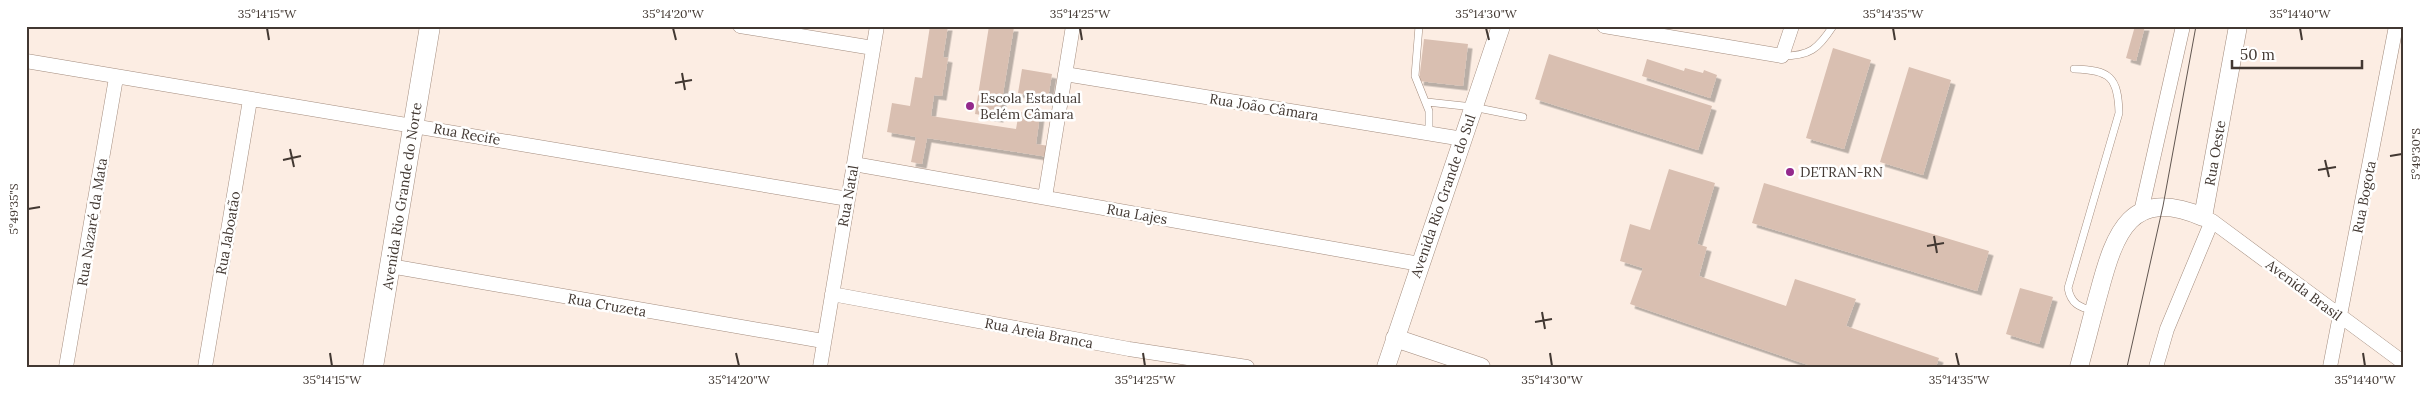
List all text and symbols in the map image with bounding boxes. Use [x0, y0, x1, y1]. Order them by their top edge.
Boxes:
text: 35°14'15"W [238, 6, 297, 21]
text: 35°14'20"W [642, 6, 705, 21]
text: 35°14'25"W [1050, 6, 1111, 21]
text: 35°14'30"W [1455, 6, 1518, 21]
text: 35°14'35"W [1863, 6, 1924, 21]
text: 35°14'40"W [2270, 6, 2331, 21]
scale bar [2232, 38, 2362, 70]
text: 50 m [2240, 45, 2275, 64]
place label: Escola Estadual Belém Câmara [980, 89, 1081, 123]
street label: Rua João Câmara [1208, 89, 1320, 125]
marker: Escola Estadual Belém Câmara [964, 100, 976, 112]
street label: Avenida Rio Grande do Norte [378, 101, 426, 292]
street label: Avenida Rio Grande do Sul [1406, 112, 1480, 281]
street label: Rua Oeste [2200, 118, 2230, 187]
street label: Rua Recife [432, 119, 502, 149]
text: 5°49'30"S [2408, 128, 2423, 180]
street label: Rua Nazaré da Mata [73, 157, 111, 287]
street label: Rua Bogota [2348, 159, 2380, 235]
place label: DETRAN-RN [1800, 163, 1883, 181]
street label: Rua Natal [834, 164, 862, 228]
marker: DETRAN-RN [1784, 166, 1796, 178]
text: 5°49'35"S [6, 183, 21, 235]
street label: Rua Jaboatão [212, 190, 244, 276]
street label: Rua Lajes [1105, 200, 1169, 228]
street label: Avenida Brasil [2262, 255, 2346, 325]
street label: Rua Cruzeta [566, 289, 648, 321]
street label: Rua Areia Branca [983, 314, 1095, 352]
text: 35°14'15"W [303, 372, 362, 387]
text: 35°14'20"W [708, 372, 771, 387]
text: 35°14'25"W [1115, 372, 1176, 387]
text: 35°14'30"W [1521, 372, 1584, 387]
text: 35°14'35"W [1929, 372, 1990, 387]
text: 35°14'40"W [2335, 372, 2396, 387]

